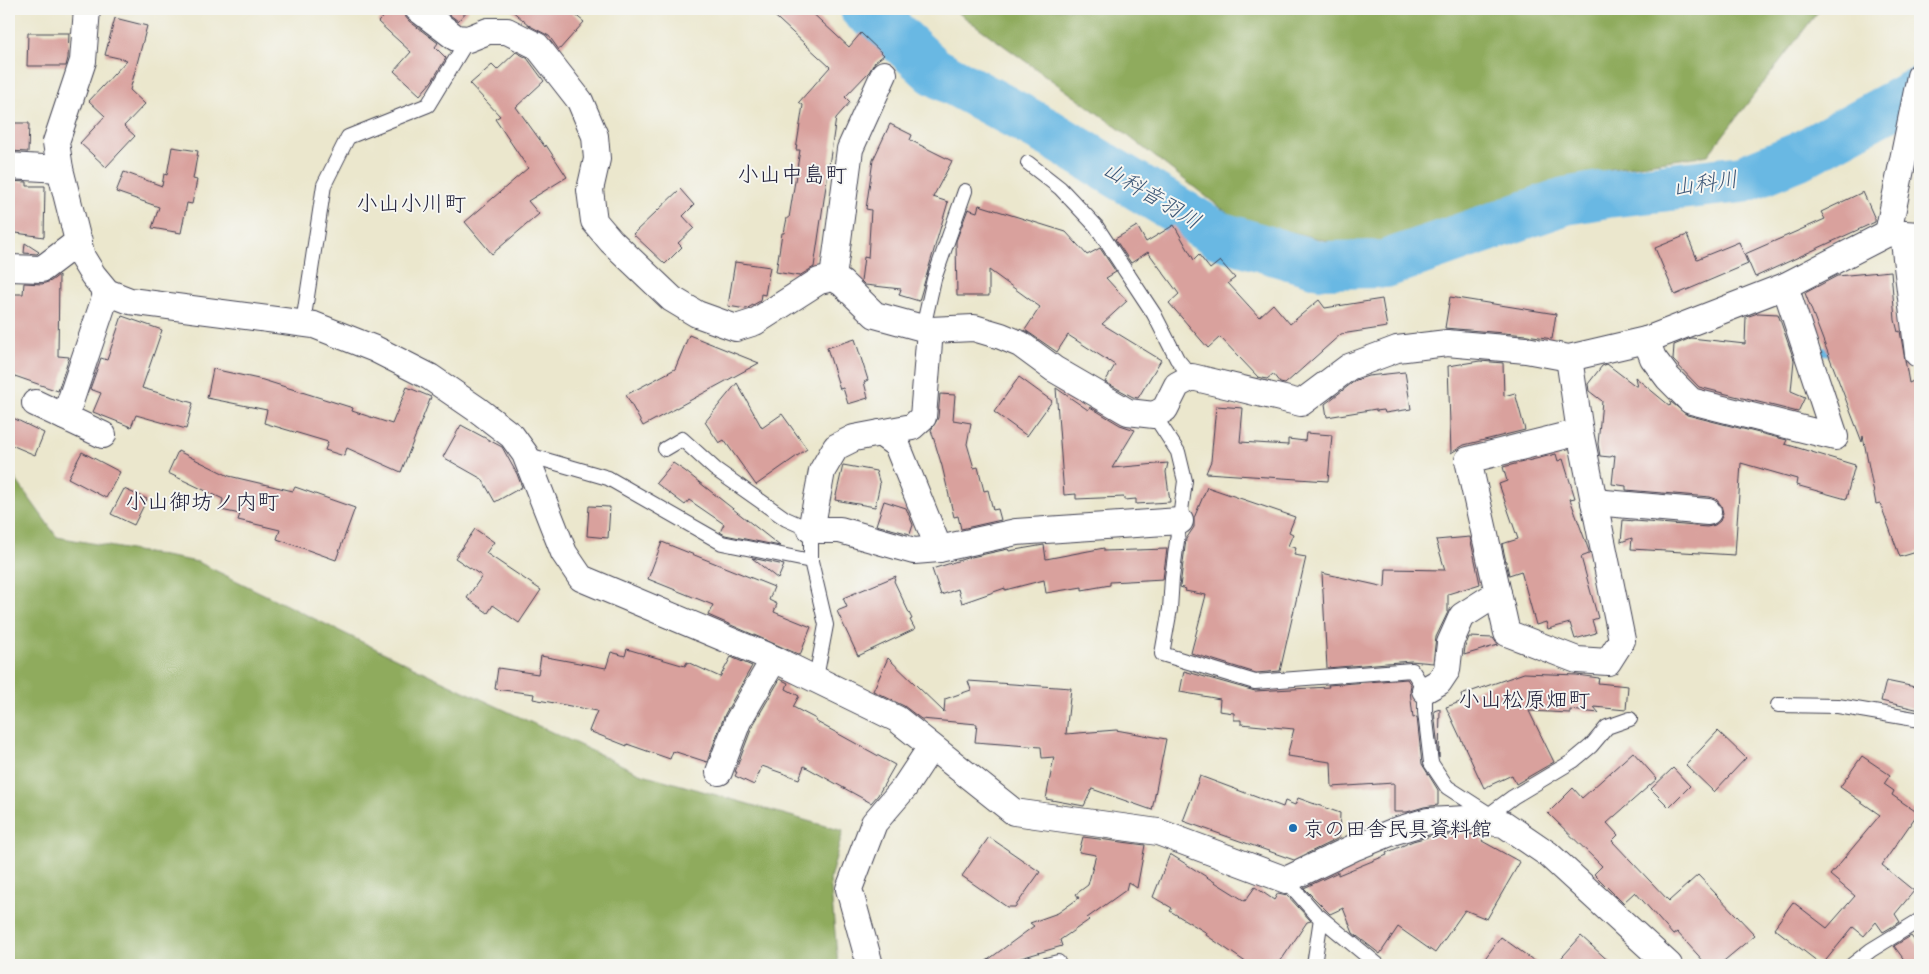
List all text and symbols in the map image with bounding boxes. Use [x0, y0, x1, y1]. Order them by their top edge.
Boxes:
water label: 山科音羽川 [1098, 155, 1206, 235]
district label: 小山中島町 [737, 161, 847, 188]
water label: 山科川 [1670, 165, 1740, 201]
district label: 小山小川町 [356, 190, 466, 217]
district label: 小山御坊ノ内町 [125, 488, 279, 515]
district label: 小山松原畑町 [1458, 686, 1590, 713]
place label: 京の田舎民具資料館 [1303, 816, 1492, 841]
marker: 京の田舎民具資料館 [1287, 822, 1299, 834]

